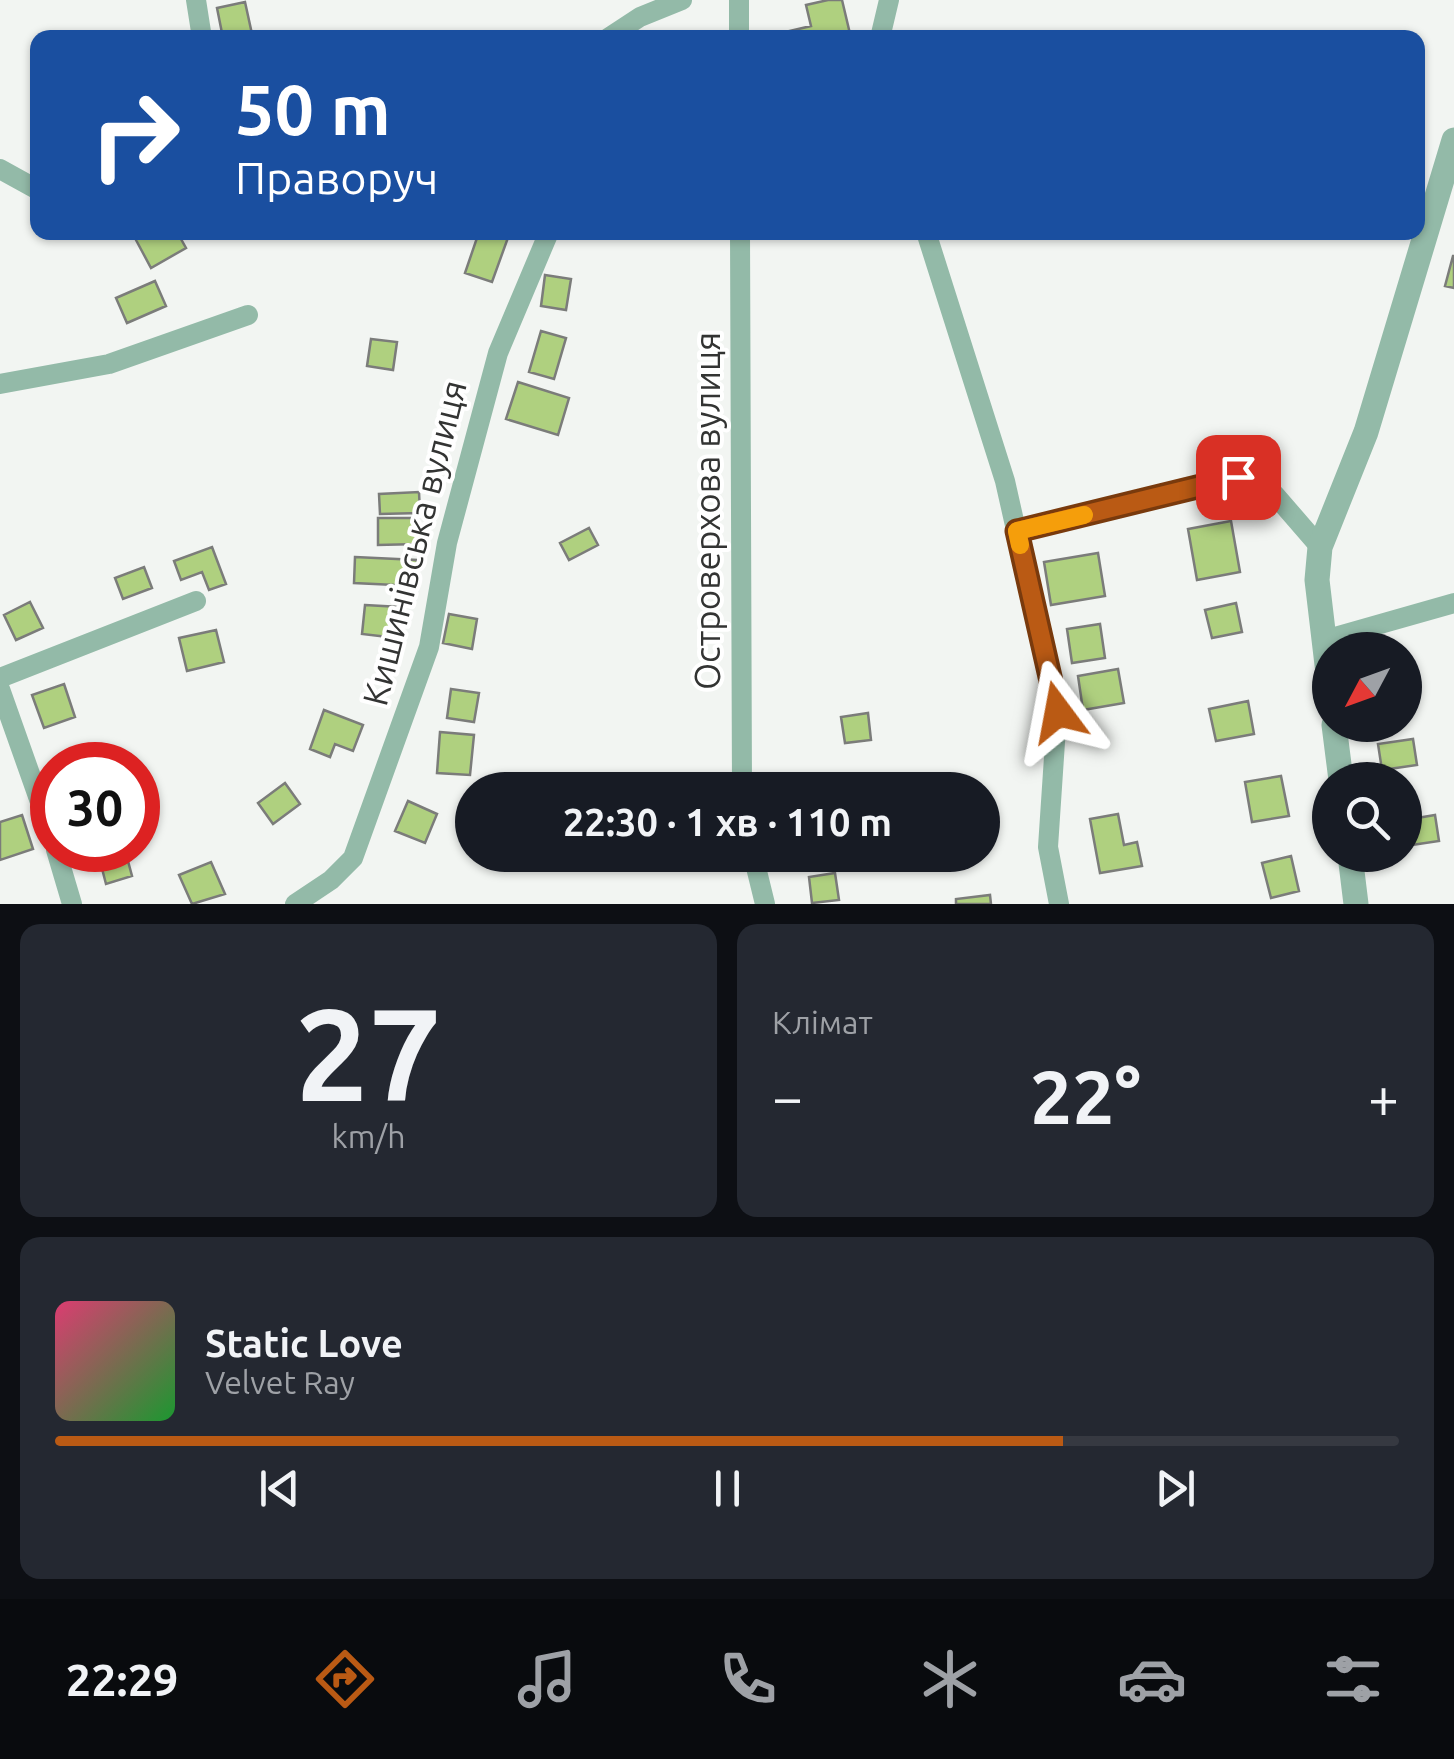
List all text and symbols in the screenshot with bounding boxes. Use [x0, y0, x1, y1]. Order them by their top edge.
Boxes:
icon: right [70, 70, 200, 200]
text: 50 m [235, 70, 391, 148]
text: Праворуч [235, 152, 438, 203]
street label: Островерхова вулиця [687, 332, 727, 690]
street label: Кишинівська вулиця [354, 376, 474, 710]
pin [1196, 435, 1281, 520]
icon: arrive [1211, 450, 1266, 505]
north arrow [1312, 632, 1422, 742]
map controls [1312, 632, 1422, 872]
position arrow [1006, 660, 1110, 764]
speed limit sign: 30 [30, 742, 160, 872]
button: search [1312, 762, 1422, 872]
text: 22:30 · 1 хв · 110 m [563, 801, 892, 843]
text: 27 [295, 980, 442, 1126]
text: Клімат [772, 1004, 873, 1040]
text: 22° [1030, 1054, 1141, 1138]
text: − [772, 1066, 803, 1127]
text: + [1368, 1066, 1399, 1127]
text: km/h [332, 1118, 405, 1154]
text: Static Love [205, 1322, 403, 1364]
text: Velvet Ray [205, 1364, 355, 1400]
icon: previous [252, 1461, 307, 1516]
icon: pause [700, 1461, 755, 1516]
icon: next [1148, 1461, 1203, 1516]
icon: directions [310, 1644, 380, 1714]
icon: music [512, 1644, 582, 1714]
icon: phone [713, 1644, 783, 1714]
icon: climate [915, 1644, 985, 1714]
icon: car [1117, 1644, 1187, 1714]
icon: filters [1318, 1644, 1388, 1714]
text: 22:29 [66, 1654, 178, 1705]

